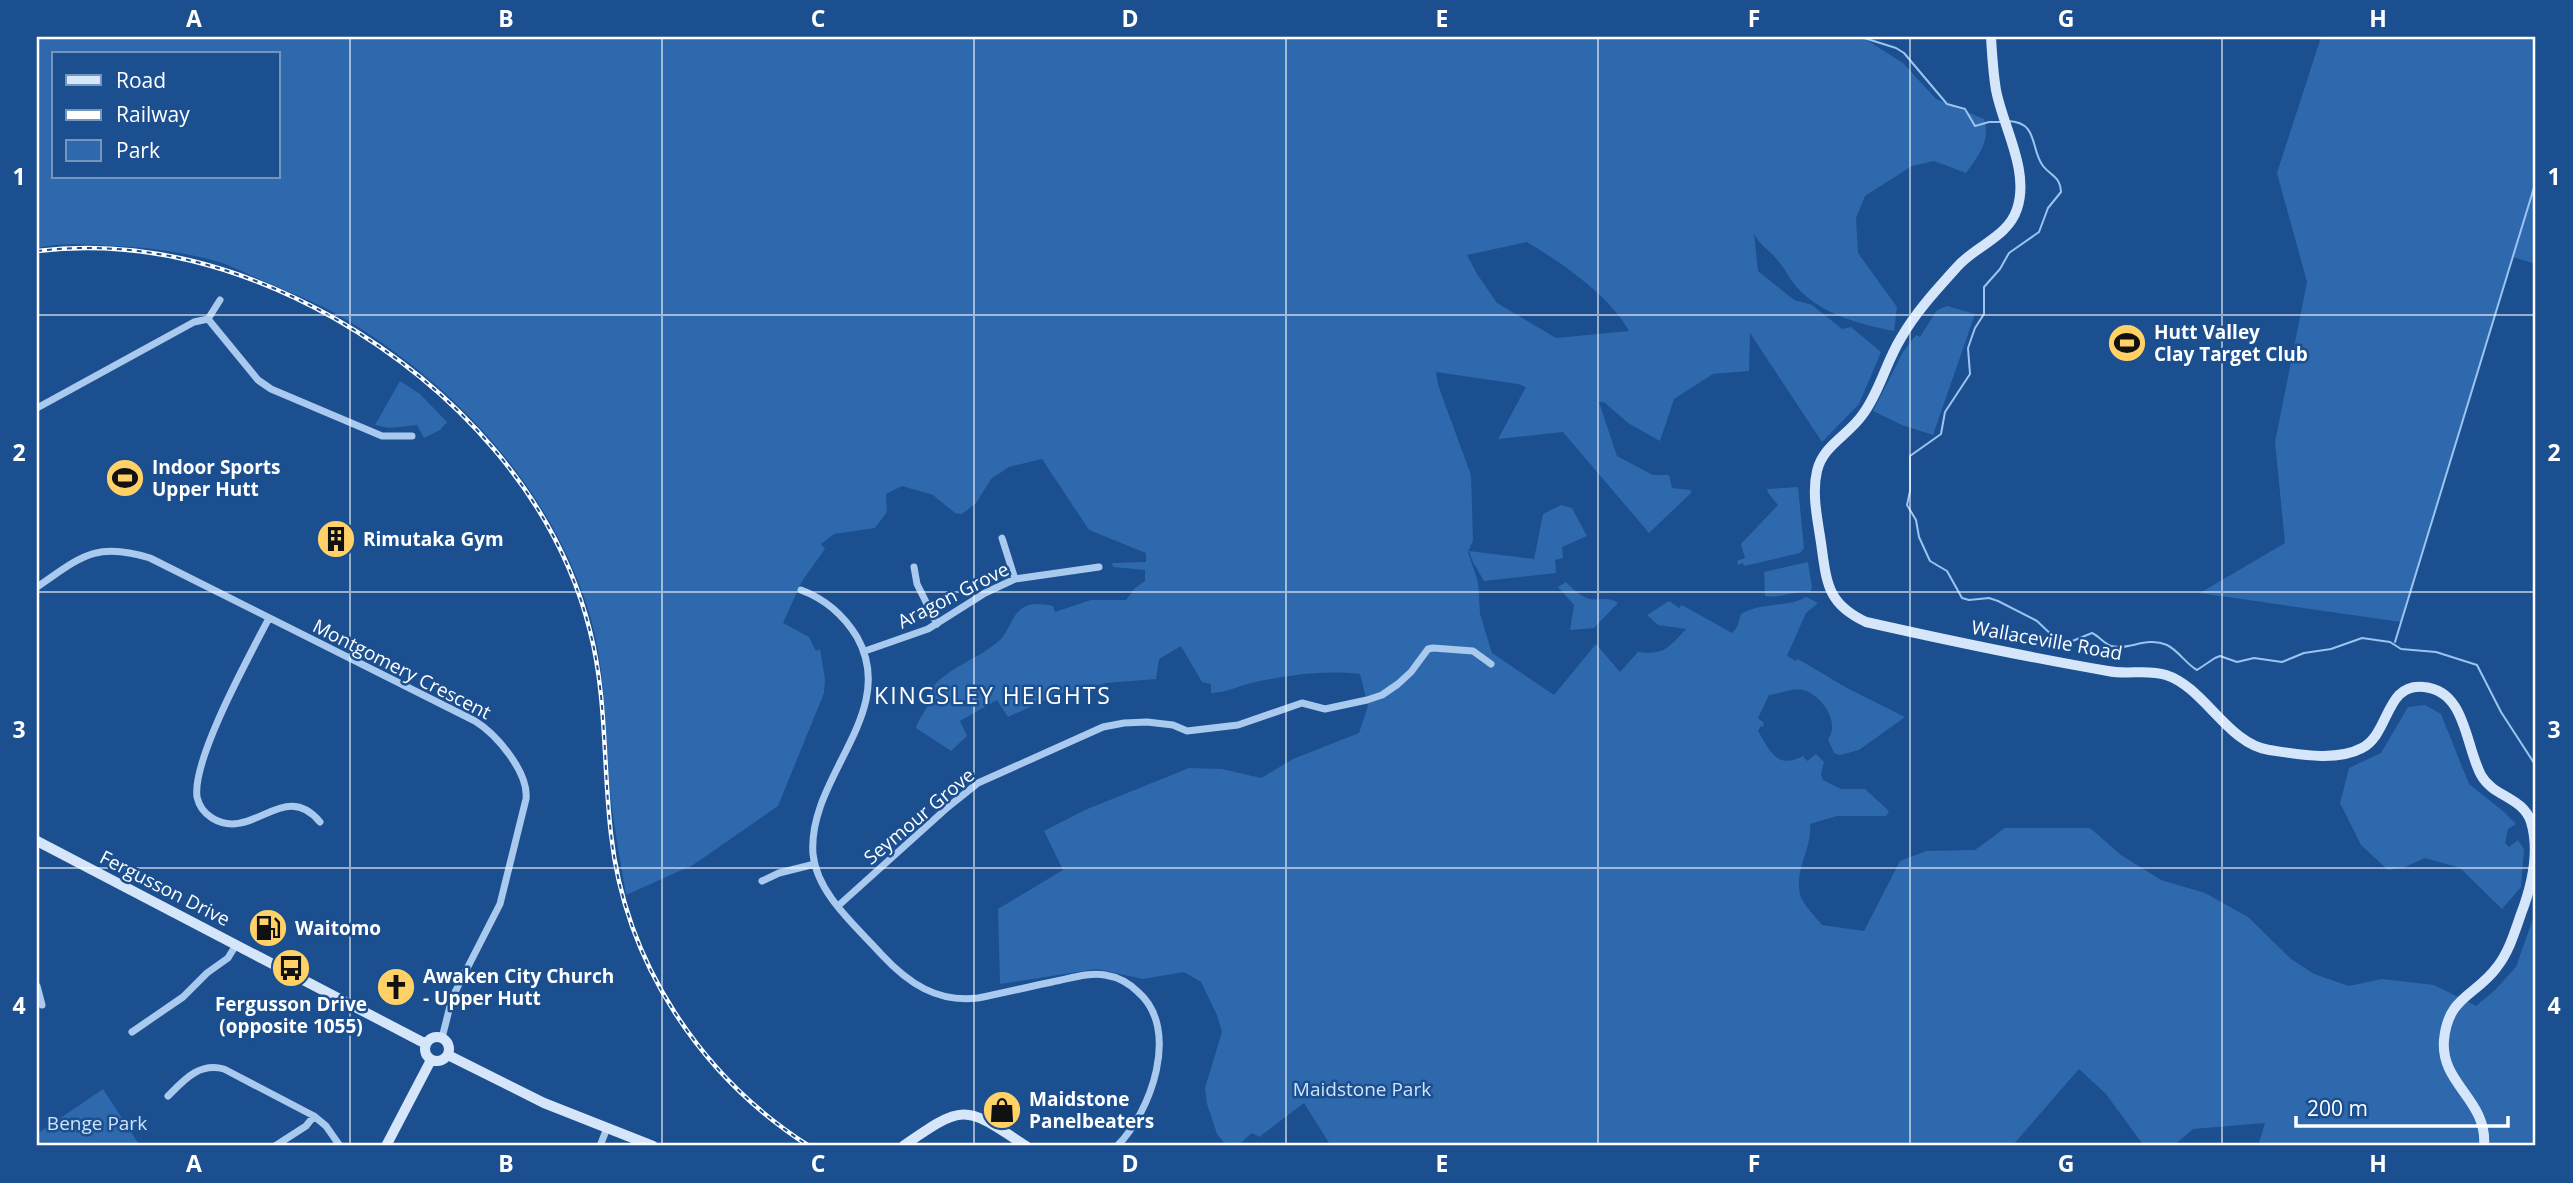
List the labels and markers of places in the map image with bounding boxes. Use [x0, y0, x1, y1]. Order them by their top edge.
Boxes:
place label: Hutt Valley Clay Target Club [2154, 319, 2308, 367]
sports icon: Hutt Valley Clay Target Club [2106, 322, 2148, 364]
place label: Indoor Sports Upper Hutt [152, 454, 280, 502]
sports icon: Indoor Sports Upper Hutt [104, 457, 146, 499]
building icon: Rimutaka Gym [315, 518, 357, 560]
place label: Rimutaka Gym [363, 526, 504, 552]
fuel station icon: Waitomo [247, 907, 289, 949]
place label: Waitomo [295, 915, 381, 941]
bus stop icon: Fergusson Drive (opposite 1055) [270, 947, 312, 989]
place label: Awaken City Church - Upper Hutt [423, 963, 614, 1011]
church icon: Awaken City Church - Upper Hutt [375, 966, 417, 1008]
place label: Fergusson Drive (opposite 1055) [215, 991, 367, 1039]
place label: Maidstone Panelbeaters [1029, 1086, 1154, 1134]
shop icon: Maidstone Panelbeaters [981, 1089, 1023, 1131]

